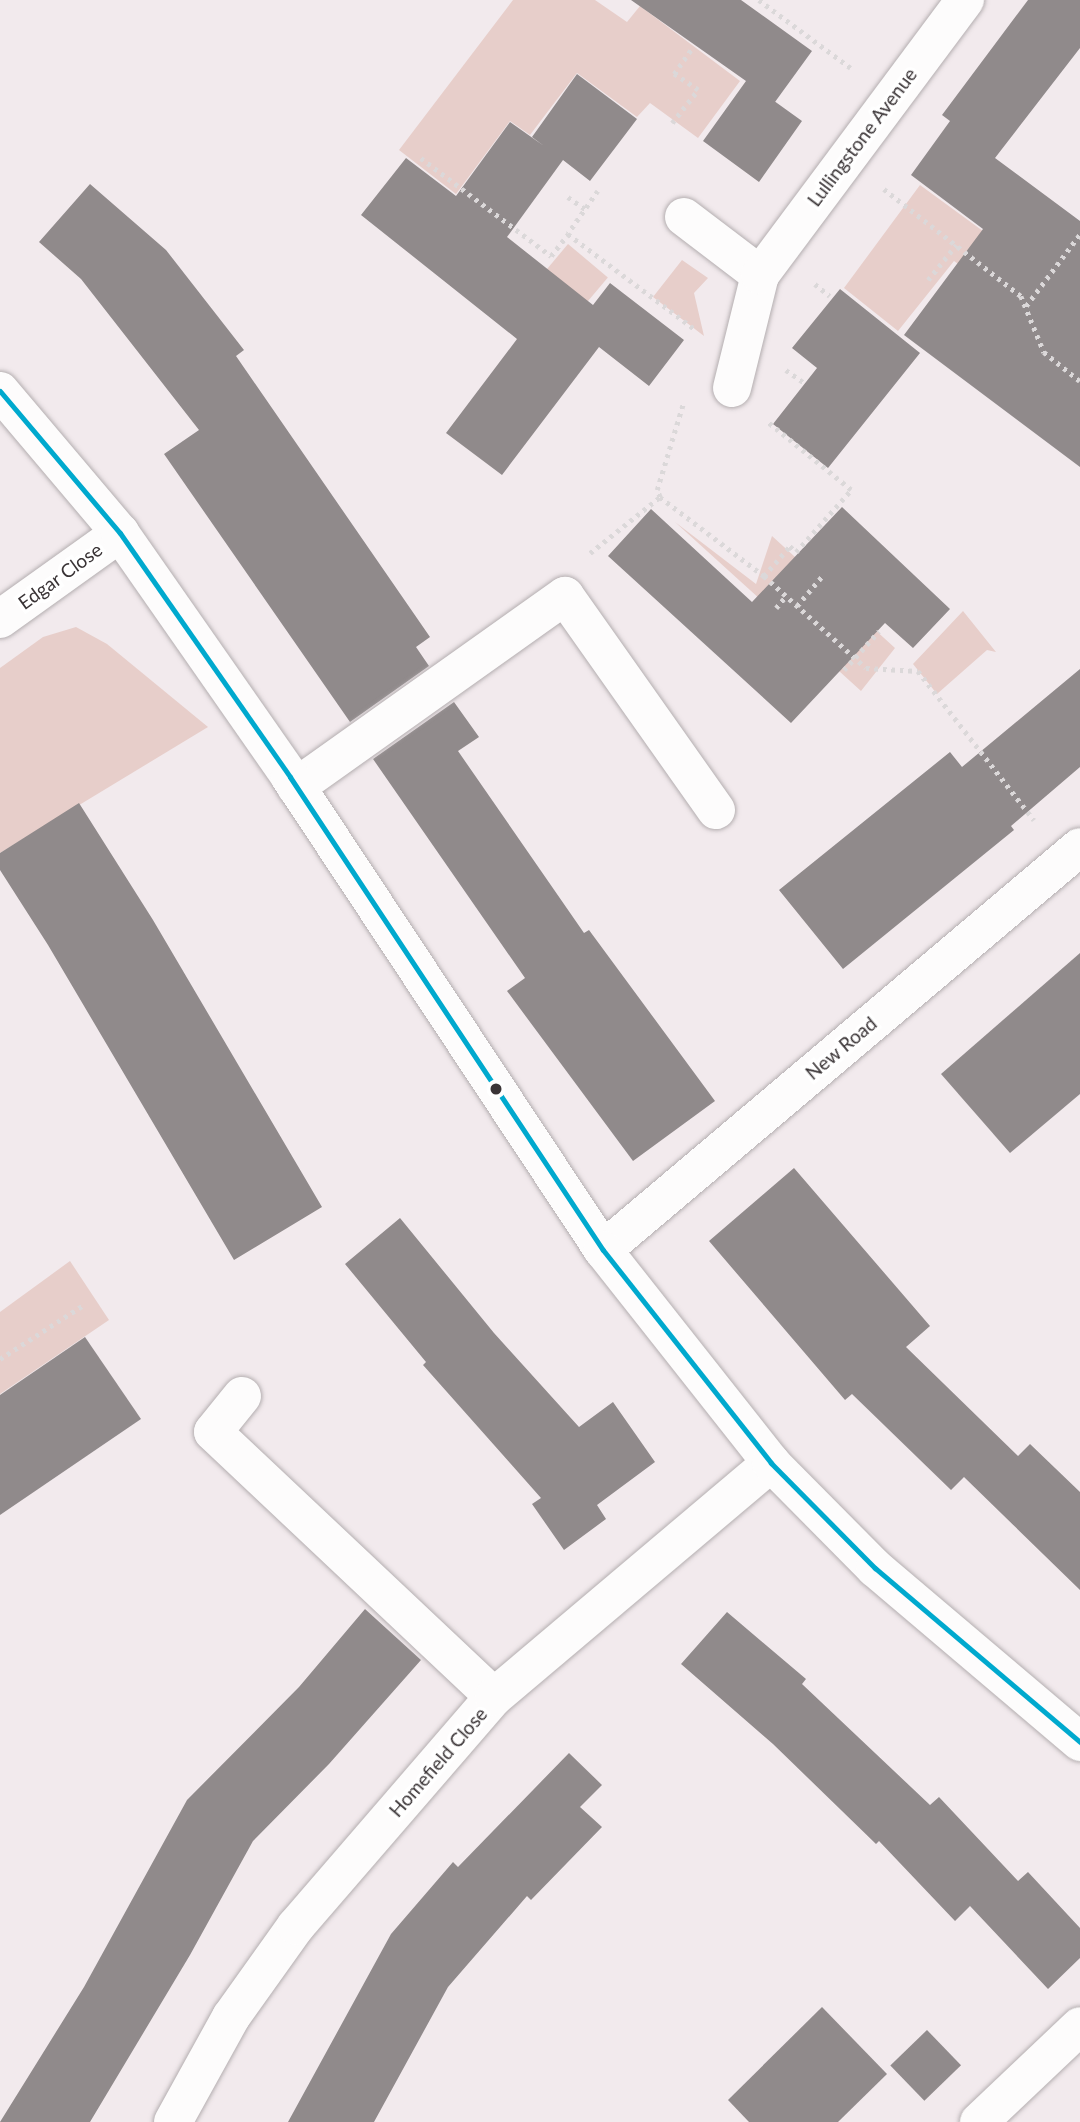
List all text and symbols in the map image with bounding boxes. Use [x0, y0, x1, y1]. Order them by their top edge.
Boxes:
street label: Lullingstone Avenue [802, 63, 922, 211]
street label: Edgar Close [13, 538, 107, 614]
street label: New Road [801, 1012, 881, 1084]
unlabelled marker [489, 1082, 503, 1096]
street label: Homefield Close [384, 1703, 492, 1821]

